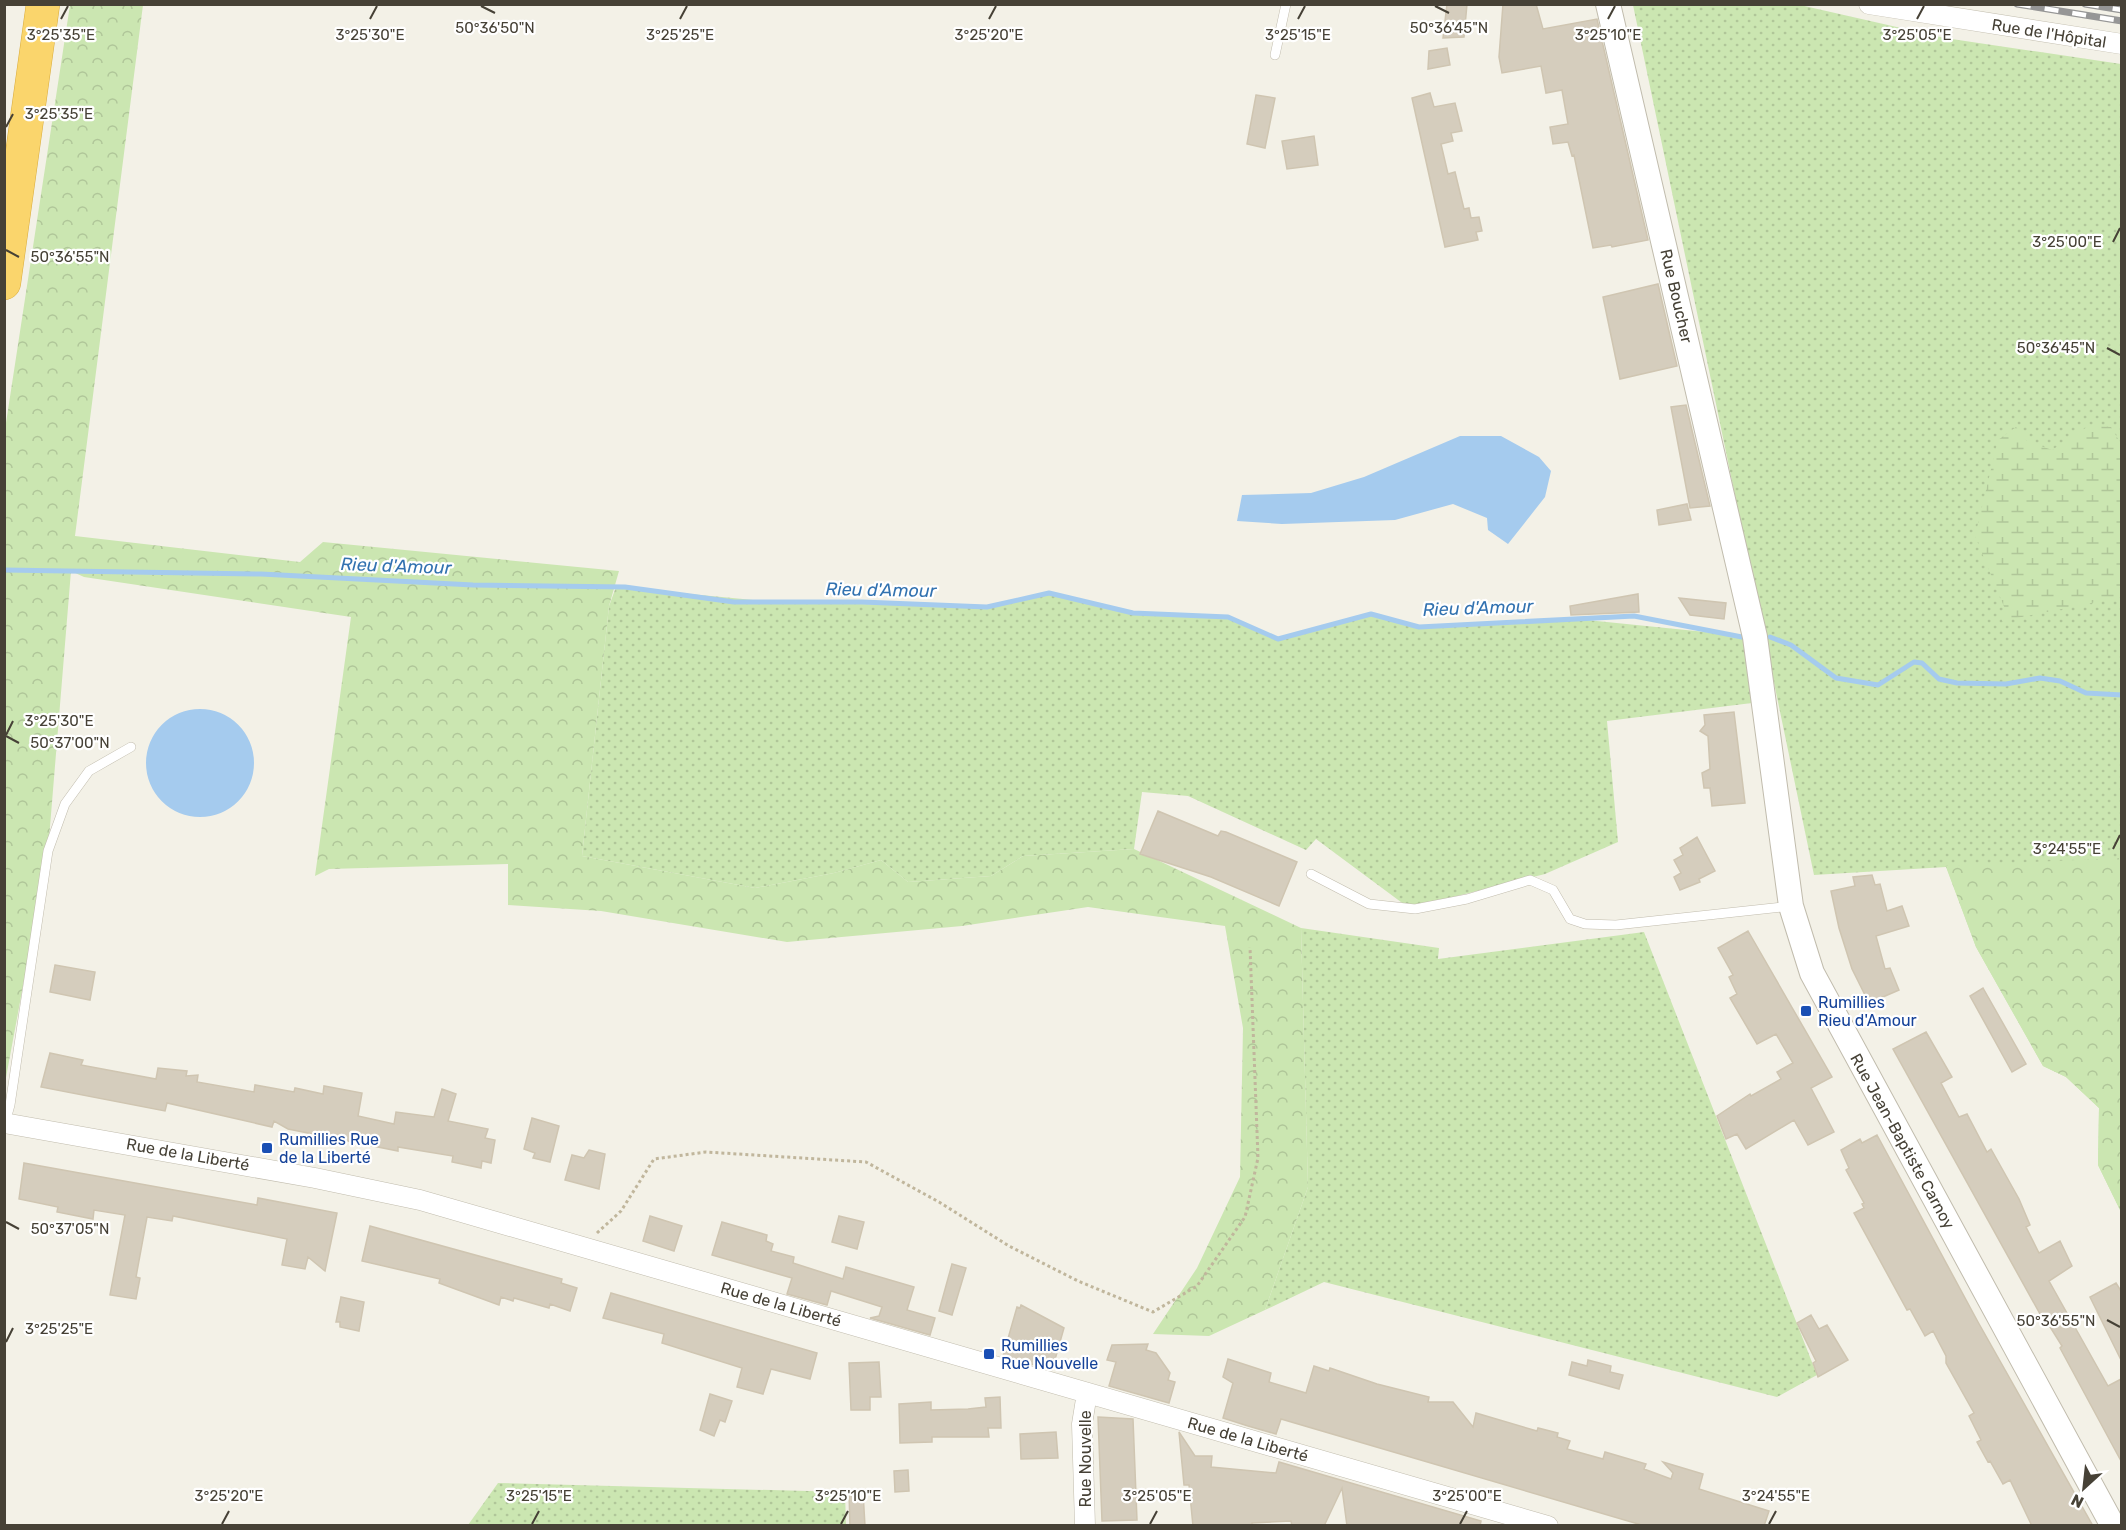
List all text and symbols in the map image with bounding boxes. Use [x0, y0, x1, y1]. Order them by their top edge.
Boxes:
street label: Rue de l'Hôpital [1990, 15, 2108, 52]
text: 50°36'50"N [455, 19, 535, 37]
text: 50°36'45"N [1410, 19, 1488, 37]
text: 3°25'35"E [27, 26, 95, 44]
text: 3°25'30"E [335, 26, 405, 44]
text: 3°25'25"E [646, 26, 714, 44]
text: 3°25'20"E [955, 26, 1023, 44]
text: 3°25'15"E [1265, 26, 1331, 44]
text: 3°25'10"E [1575, 26, 1641, 44]
text: 3°25'05"E [1883, 26, 1951, 44]
text: 3°25'35"E [25, 105, 93, 123]
text: 3°25'00"E [2032, 233, 2102, 251]
street label: Rue Boucher [1656, 247, 1697, 345]
text: 50°36'55"N [31, 248, 109, 266]
text: 50°36'45"N [2017, 339, 2095, 357]
water label: Rieu d'Amour [340, 553, 453, 579]
water label: Rieu d'Amour [825, 578, 938, 602]
water label: Rieu d'Amour [1422, 595, 1535, 621]
text: 3°25'30"E [24, 712, 94, 730]
text: 50°37'00"N [30, 734, 110, 752]
text: 3°24'55"E [2033, 840, 2101, 858]
place label: Rumillies Rieu d'Amour [1818, 993, 1917, 1030]
marker: Rumillies Rieu d'Amour [1799, 1004, 1813, 1018]
street label: Rue Jean-Baptiste Carnoy [1846, 1050, 1959, 1232]
place label: Rumillies Rue de la Liberté [279, 1130, 379, 1167]
street label: Rue de la Liberté [125, 1134, 251, 1175]
marker: Rumillies Rue de la Liberté [260, 1141, 274, 1155]
text: 50°37'05"N [31, 1220, 109, 1238]
street label: Rue de la Liberté [718, 1278, 843, 1331]
text: 50°36'55"N [2017, 1312, 2095, 1330]
text: 3°25'25"E [25, 1320, 93, 1338]
place label: Rumillies Rue Nouvelle [1001, 1336, 1098, 1373]
marker: Rumillies Rue Nouvelle [982, 1347, 996, 1361]
street label: Rue Nouvelle [1076, 1410, 1095, 1508]
street label: Rue de la Liberté [1185, 1413, 1310, 1466]
north arrow [2054, 1458, 2114, 1518]
text: 3°25'20"E [195, 1487, 263, 1505]
text: 3°25'15"E [506, 1487, 572, 1505]
text: 3°25'10"E [815, 1487, 881, 1505]
text: 3°25'05"E [1123, 1487, 1191, 1505]
text: 3°25'00"E [1432, 1487, 1502, 1505]
text: 3°24'55"E [1742, 1487, 1810, 1505]
text: N [2068, 1490, 2087, 1512]

